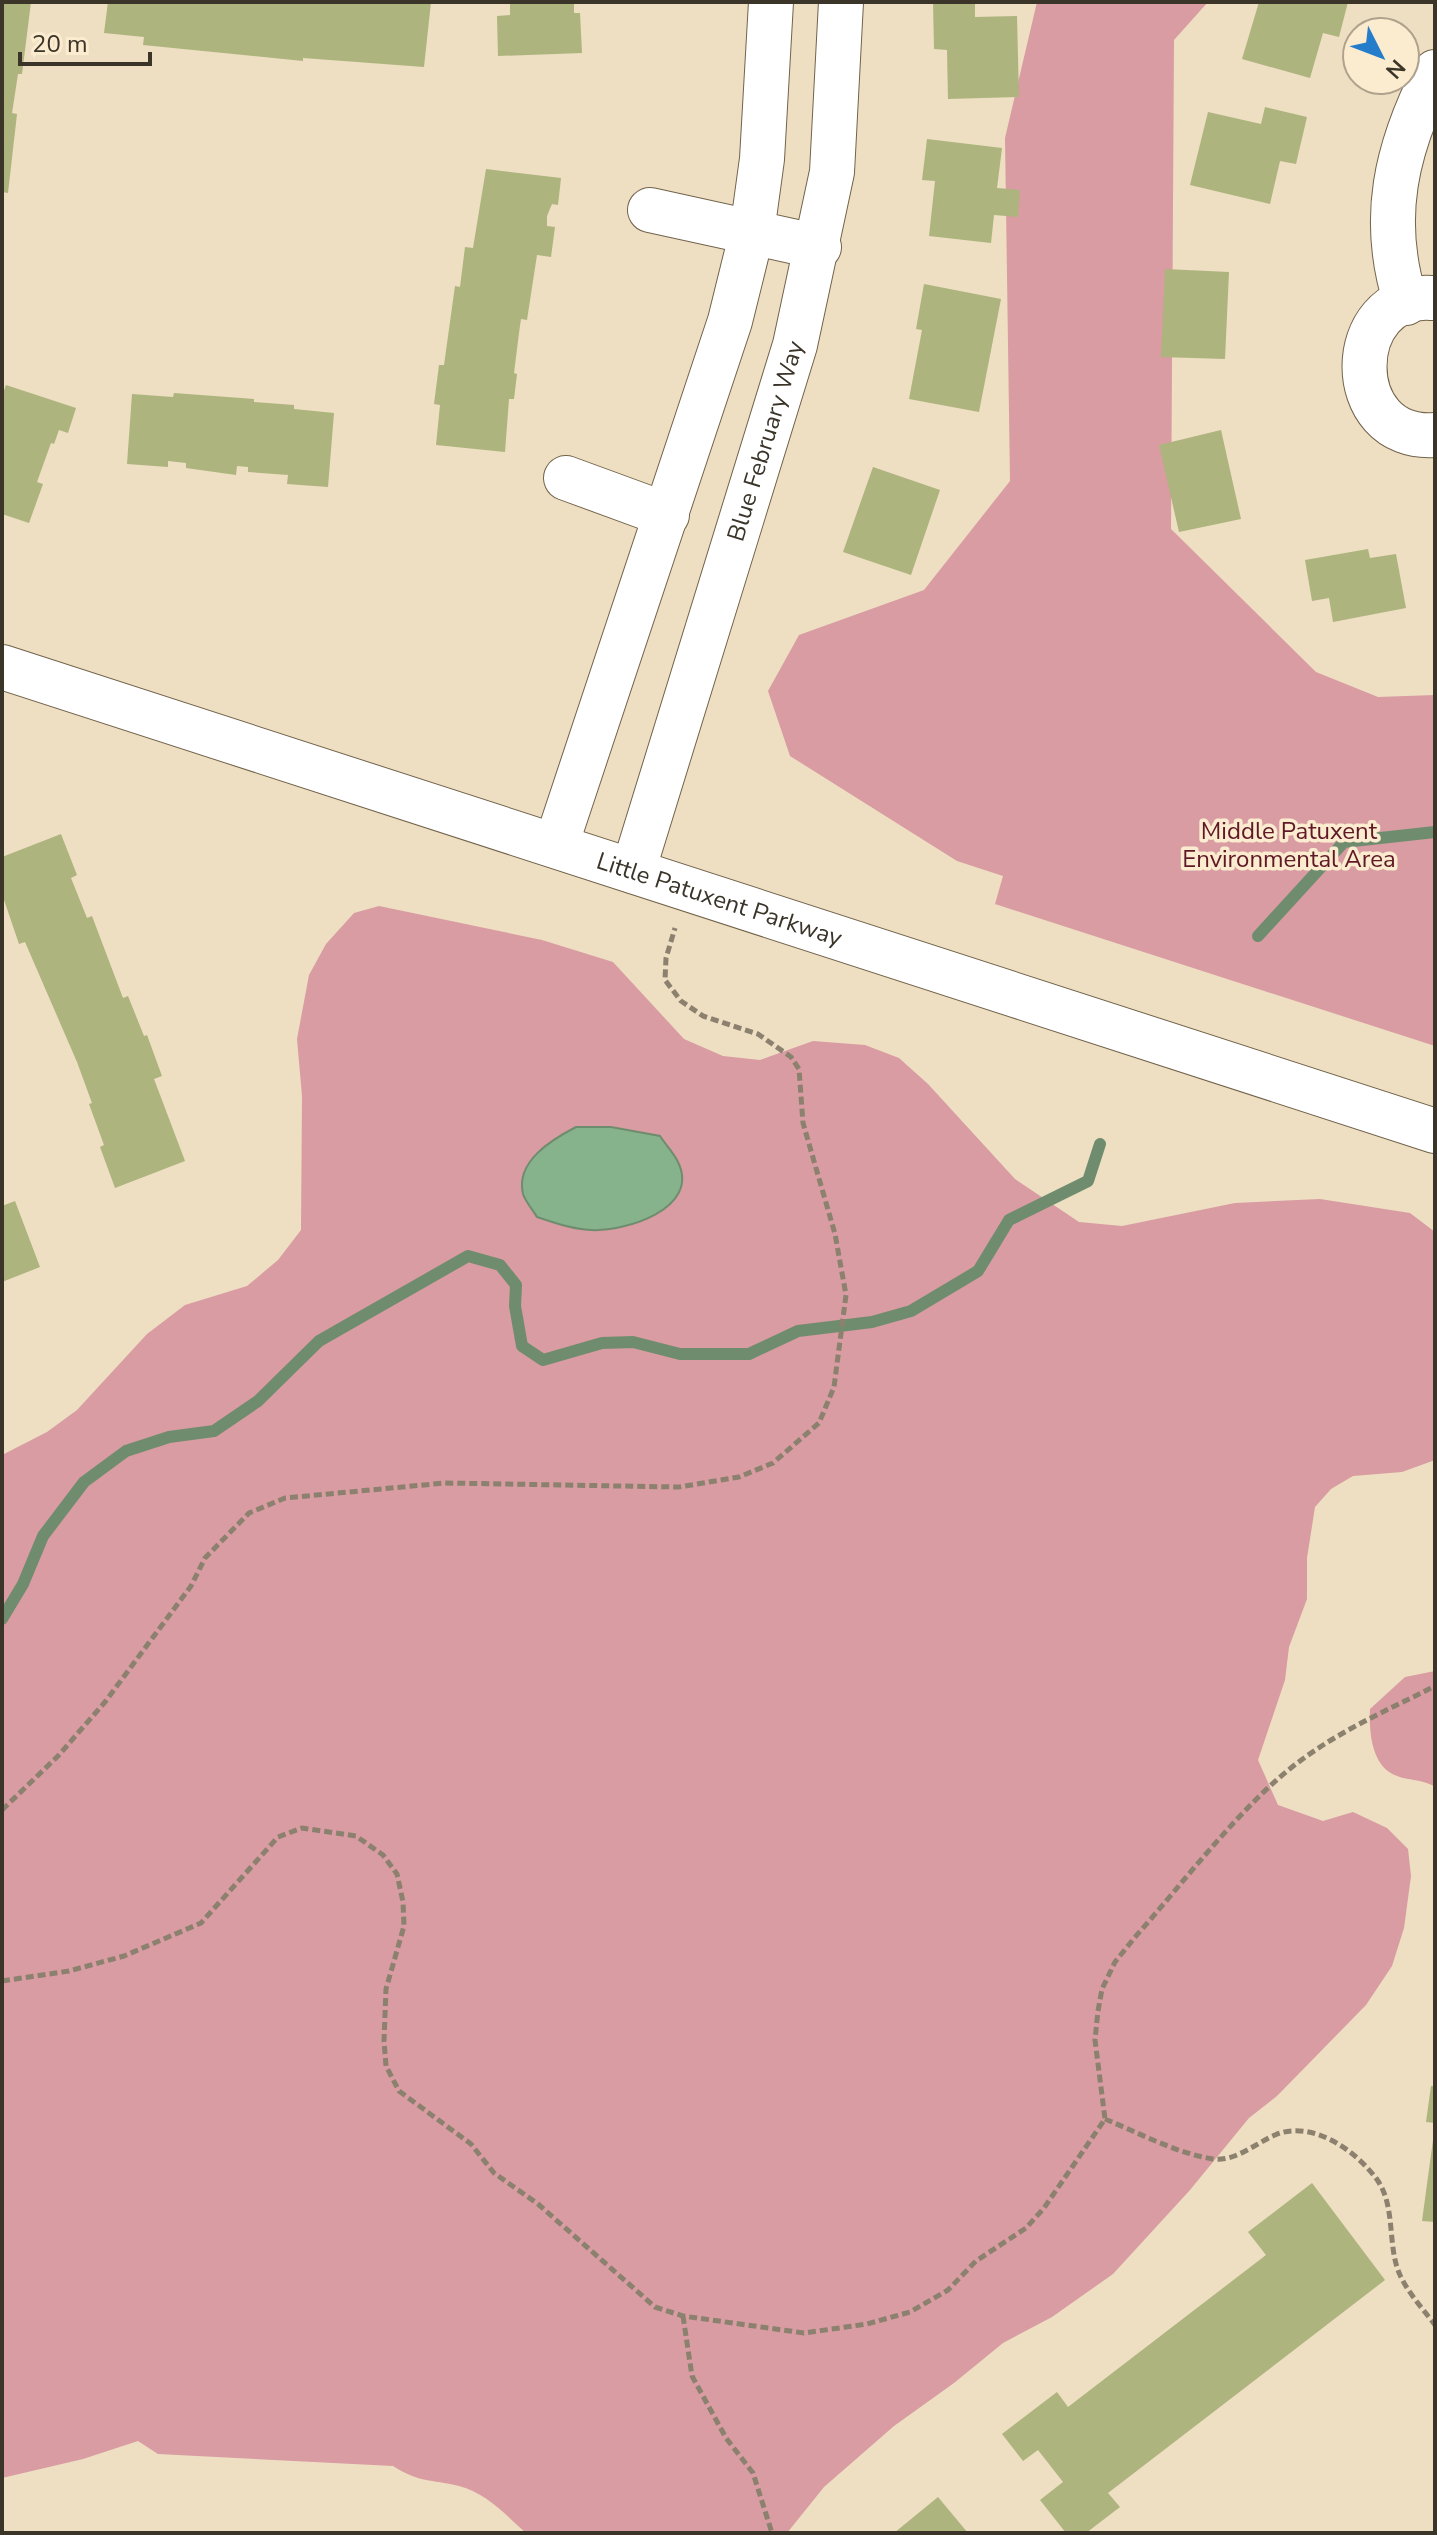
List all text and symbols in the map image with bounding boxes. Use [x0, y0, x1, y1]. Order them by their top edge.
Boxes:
scale bar [20, 16, 150, 66]
north arrow [1341, 16, 1421, 96]
text: 20 m [32, 28, 88, 60]
text: N [1378, 53, 1412, 85]
street label: Blue February Way [720, 336, 812, 545]
park label: Middle Patuxent Environmental Area [1182, 815, 1396, 875]
street label: Little Patuxent Parkway [593, 845, 847, 954]

